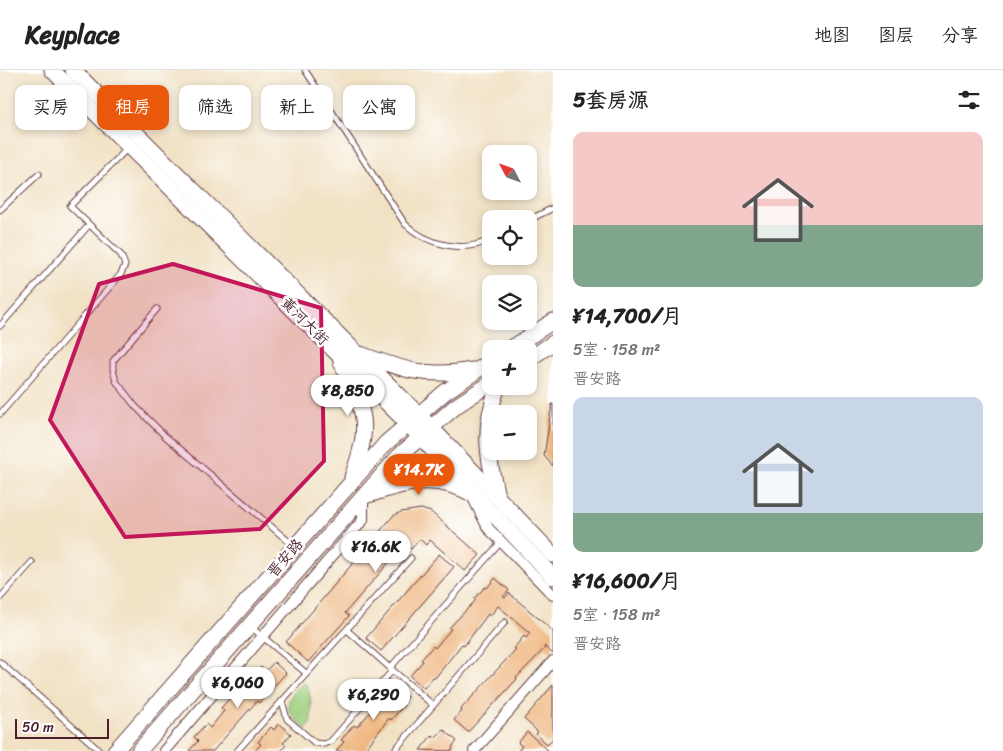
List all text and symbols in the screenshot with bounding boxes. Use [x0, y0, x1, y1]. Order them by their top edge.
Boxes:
text: Keyplace [25, 14, 120, 56]
text: 地图 [814, 19, 850, 51]
text: 图层 [878, 19, 914, 51]
text: 分享 [942, 19, 978, 51]
text: 5套房源 [573, 81, 649, 119]
chip: 买房 [15, 85, 87, 130]
chip: 租房 [97, 85, 169, 130]
chip: 筛选 [179, 85, 251, 130]
chip: 新上 [261, 85, 333, 130]
chip: 公寓 [343, 85, 415, 130]
icon: filters [955, 86, 983, 114]
north arrow [482, 145, 538, 200]
map controls [482, 145, 537, 460]
icon: home [733, 165, 823, 255]
button: locate [482, 210, 537, 265]
button: layers [482, 275, 537, 330]
street label: 黄河大街 [275, 291, 335, 351]
text: ¥14,700/月 [573, 297, 682, 335]
text: 5室 · 158 m² [573, 335, 660, 364]
button: + [482, 340, 537, 395]
text: 晋安路 [573, 364, 621, 393]
pin: ¥8,850 [307, 374, 389, 417]
text: ¥8,850 [322, 376, 374, 405]
button: − [482, 405, 537, 460]
icon: home [733, 430, 823, 520]
pin: ¥14.7K [378, 454, 460, 496]
text: ¥14.7K [394, 455, 444, 484]
pin: ¥16.6K [335, 530, 417, 573]
street label: 晋安路 [260, 532, 310, 584]
text: ¥16.6K [352, 532, 400, 561]
text: ¥16,600/月 [573, 562, 681, 600]
text: 5室 · 158 m² [573, 600, 660, 629]
text: 晋安路 [573, 629, 621, 658]
pin: ¥6,060 [197, 666, 279, 709]
text: ¥6,060 [212, 668, 264, 697]
pin: ¥6,290 [333, 678, 415, 721]
text: ¥6,290 [348, 680, 400, 709]
text: 50 m [22, 715, 54, 740]
scale bar [15, 716, 109, 739]

